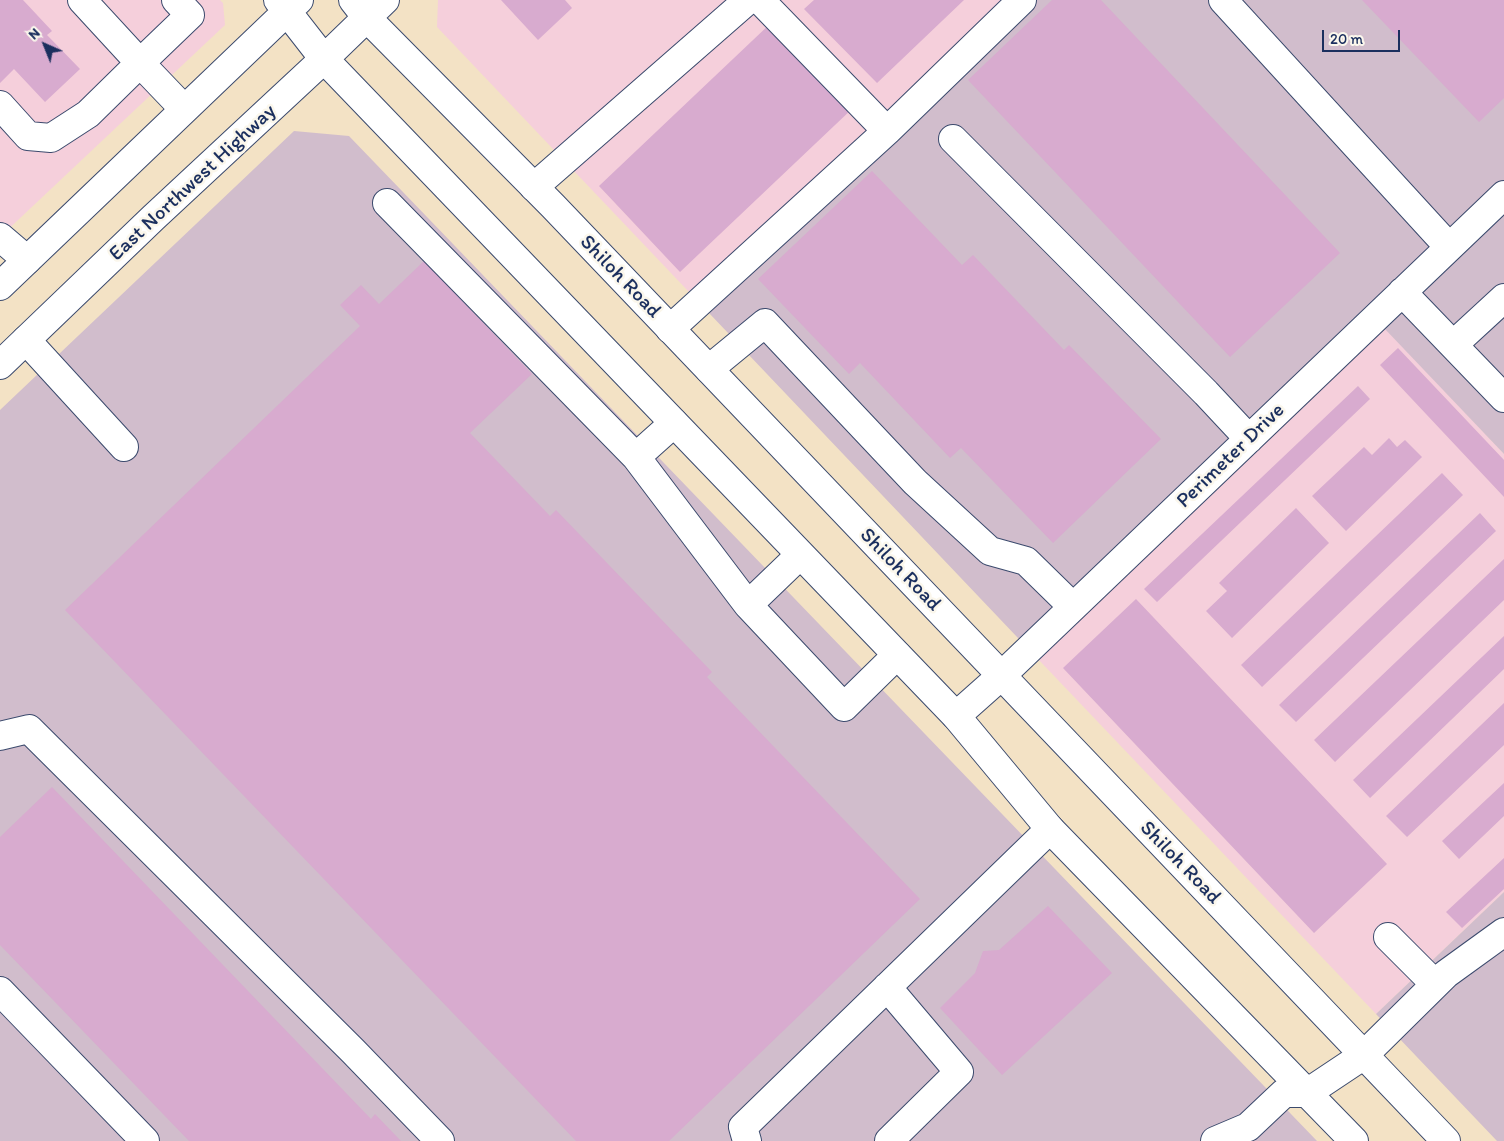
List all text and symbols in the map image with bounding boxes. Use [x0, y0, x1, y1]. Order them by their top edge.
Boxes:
north arrow [20, 20, 70, 70]
scale bar [1324, 20, 1402, 52]
text: N [25, 24, 44, 43]
text: 20 m [1330, 30, 1363, 48]
street label: East Northwest Highway [104, 99, 282, 267]
street label: Shiloh Road [574, 230, 666, 324]
street label: Perimeter Drive [1172, 398, 1290, 514]
street label: Shiloh Road [854, 523, 946, 617]
street label: Shiloh Road [1134, 816, 1226, 910]

